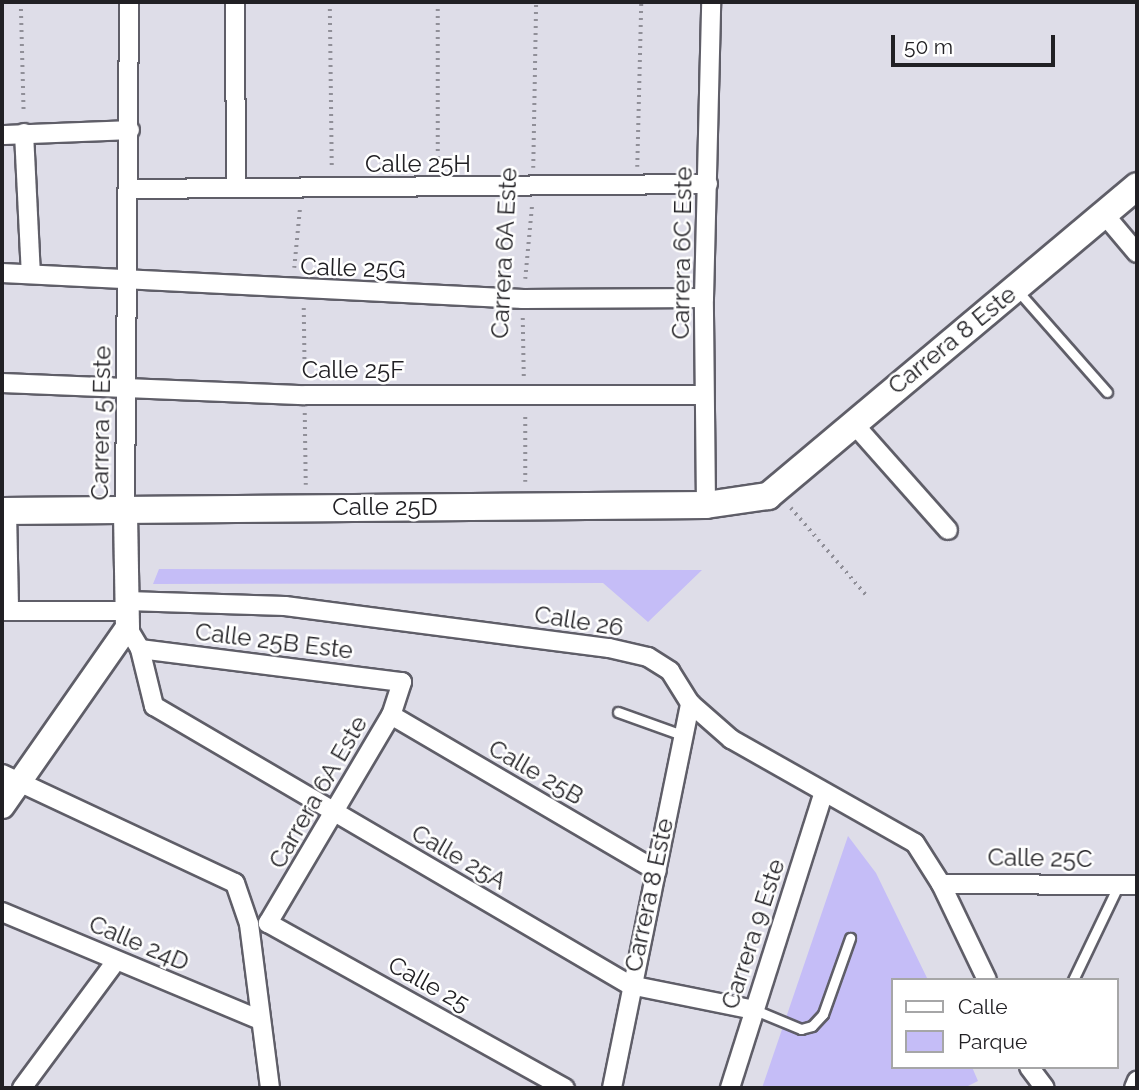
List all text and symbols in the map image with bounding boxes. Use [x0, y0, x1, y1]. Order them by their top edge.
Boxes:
scale bar [894, 21, 1058, 65]
text: 50 m [904, 34, 953, 59]
street label: Calle 25H [365, 150, 471, 178]
street label: Carrera 6A Este [485, 166, 523, 340]
street label: Carrera 6C Este [666, 166, 698, 340]
street label: Calle 25G [300, 252, 406, 284]
street label: Carrera 8 Este [882, 280, 1022, 400]
street label: Carrera 5 Este [85, 345, 117, 501]
street label: Calle 25F [302, 356, 404, 384]
street label: Calle 25D [332, 493, 438, 521]
street label: Calle 26 [532, 600, 626, 642]
street label: Calle 25B Este [194, 617, 354, 665]
street label: Carrera 6A Este [262, 710, 374, 874]
street label: Calle 25B [484, 733, 588, 811]
street label: Carrera 8 Este [619, 816, 679, 974]
street label: Calle 25A [406, 818, 512, 896]
street label: Calle 25C [987, 843, 1093, 873]
street label: Carrera 9 Este [715, 855, 791, 1013]
street label: Calle 24D [85, 909, 193, 977]
street label: Calle 25 [383, 950, 475, 1018]
legend [890, 978, 1118, 1069]
text: Calle [958, 994, 1008, 1019]
text: Parque [958, 1029, 1027, 1054]

